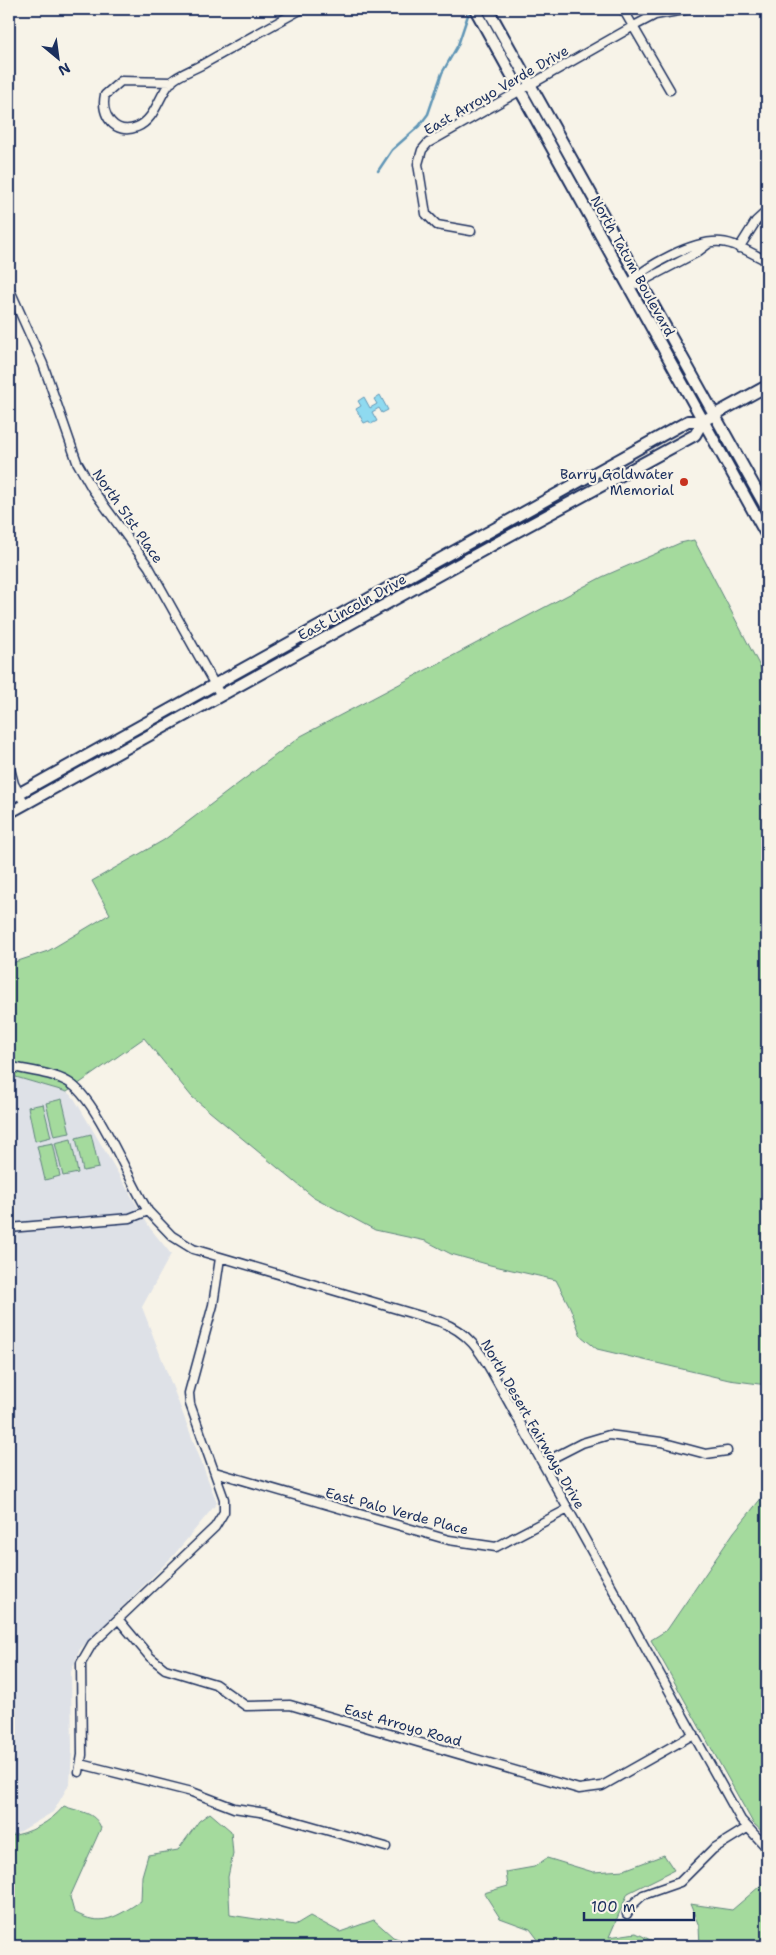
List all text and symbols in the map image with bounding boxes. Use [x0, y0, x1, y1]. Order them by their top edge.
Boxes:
north arrow [32, 32, 82, 82]
street label: East Arroyo Verde Drive [420, 41, 572, 139]
text: N [55, 59, 74, 80]
street label: North Tatum Boulevard [587, 193, 679, 340]
street label: North 51st Place [89, 465, 167, 567]
place label: Barry Goldwater Memorial [560, 465, 675, 499]
marker: Barry Goldwater Memorial [678, 476, 690, 488]
street label: East Lincoln Drive [295, 570, 409, 644]
street label: North Desert Fairways Drive [477, 1336, 589, 1512]
street label: East Palo Verde Place [324, 1483, 470, 1539]
street label: East Arroyo Road [342, 1700, 464, 1750]
scale bar [584, 1890, 694, 1922]
text: 100 m [591, 1897, 636, 1917]

